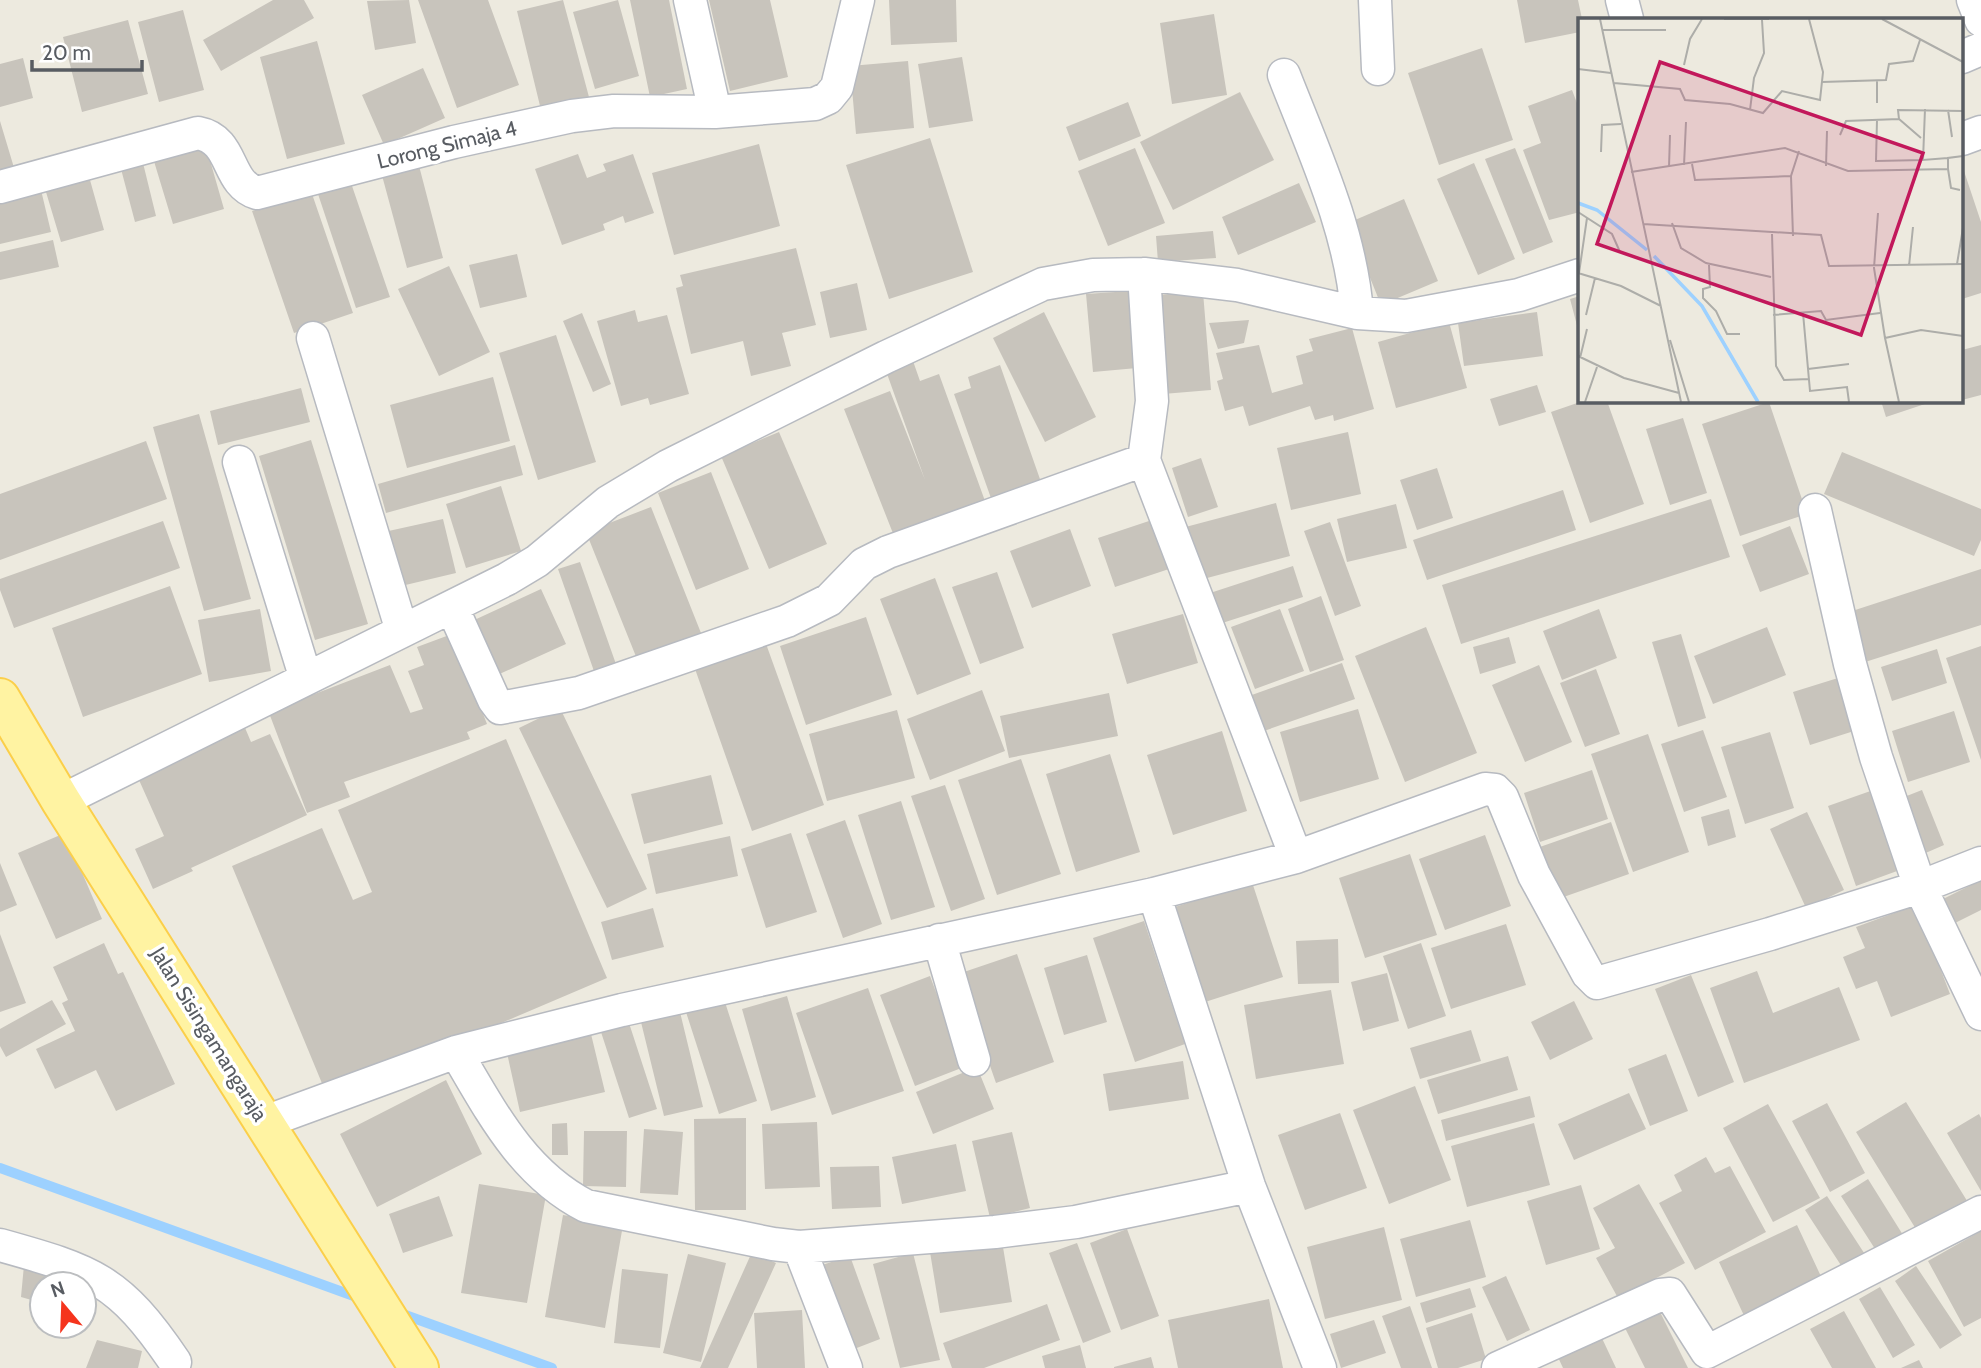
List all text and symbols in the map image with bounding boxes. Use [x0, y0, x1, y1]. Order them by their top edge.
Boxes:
inset map [1578, 18, 1964, 402]
scale bar [32, 28, 142, 72]
text: 20 m [42, 40, 91, 65]
street label: Lorong Simaja 4 [374, 115, 520, 175]
street label: Jalan Sisingamangaraja [144, 941, 273, 1126]
north arrow [28, 1270, 98, 1340]
text: N [48, 1276, 68, 1302]

